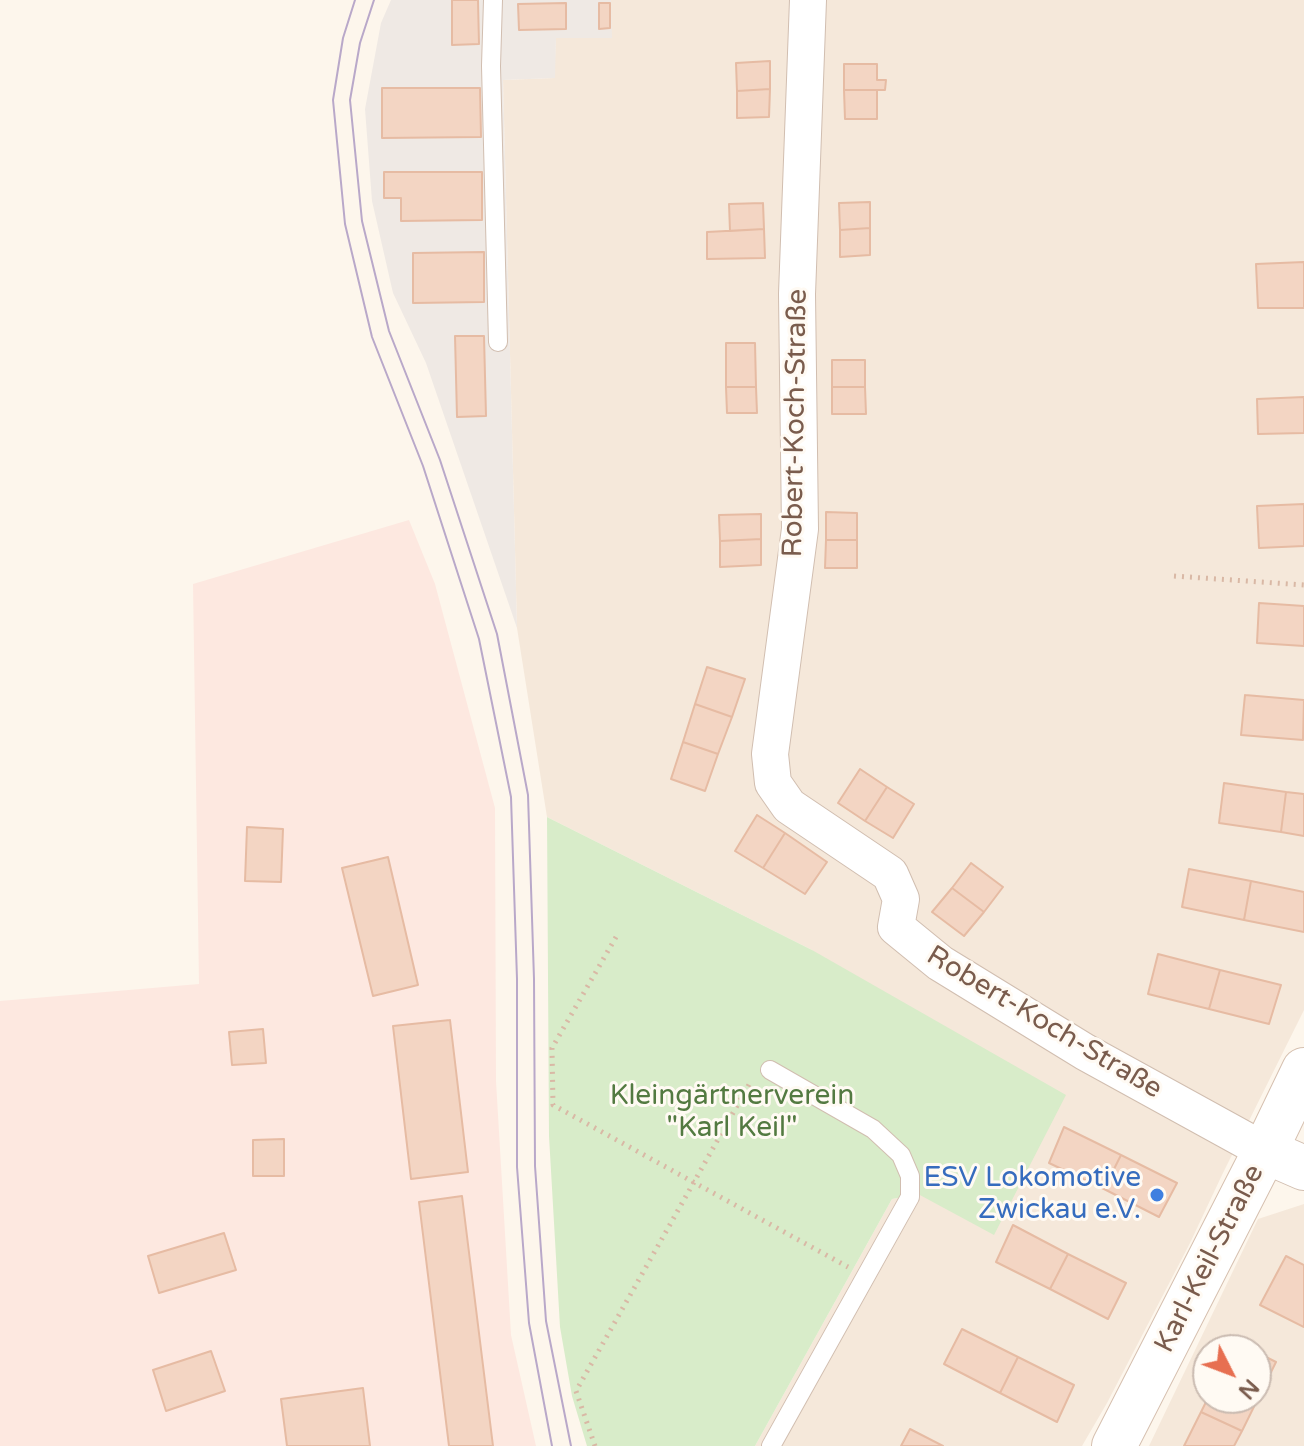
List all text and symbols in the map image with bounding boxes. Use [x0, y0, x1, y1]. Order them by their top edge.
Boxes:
street label: Robert-Koch-Straße [777, 288, 815, 558]
street label: Robert-Koch-Straße [920, 939, 1168, 1107]
park label: Kleingärtnerverein "Karl Keil" [610, 1080, 854, 1146]
street label: Karl-Keil-Straße [1148, 1159, 1272, 1359]
place label: ESV Lokomotive Zwickau e.V. [923, 1162, 1141, 1228]
marker: ESV Lokomotive Zwickau e.V. [1148, 1186, 1166, 1204]
north arrow [1192, 1334, 1272, 1414]
text: N [1233, 1373, 1264, 1404]

